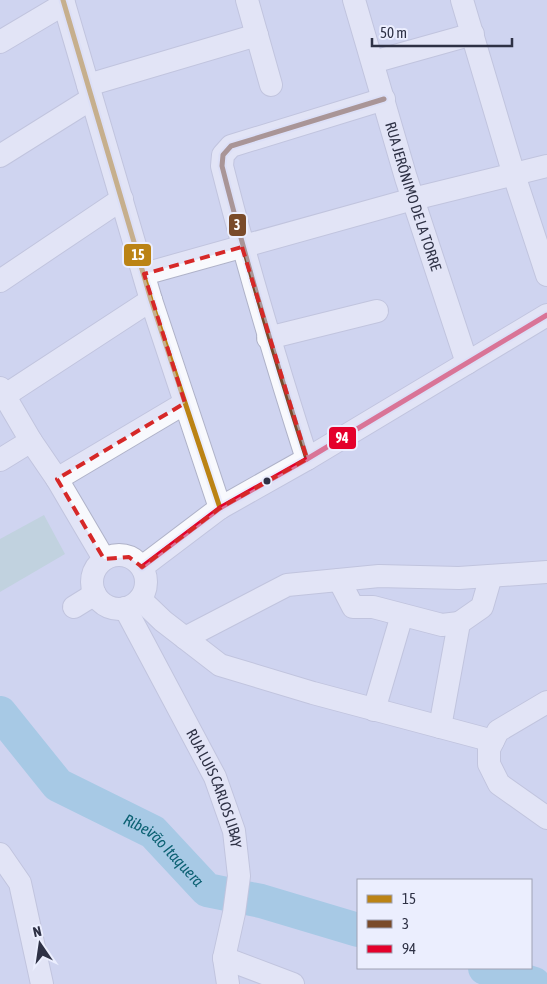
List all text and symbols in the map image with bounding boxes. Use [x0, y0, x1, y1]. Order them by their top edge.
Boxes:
scale bar [372, 15, 512, 47]
text: 50 m [380, 24, 407, 41]
street label: RUA JERÔNIMO DE LA TORRE [382, 120, 445, 273]
line badge: 3 [228, 213, 247, 237]
text: 3 [234, 217, 240, 233]
line badge: 15 [123, 243, 152, 267]
text: 15 [131, 247, 145, 263]
line badge: 94 [328, 426, 357, 450]
text: 94 [335, 430, 349, 446]
unlabelled marker [262, 476, 272, 486]
street label: RUA LUIS CARLOS LIBAY [183, 726, 245, 849]
water label: Ribeirão Itaquera [121, 810, 208, 890]
legend [357, 879, 532, 969]
text: 15 [402, 890, 416, 907]
text: 3 [402, 915, 409, 932]
north arrow [15, 919, 65, 969]
text: N [31, 923, 43, 940]
text: 94 [402, 940, 416, 957]

